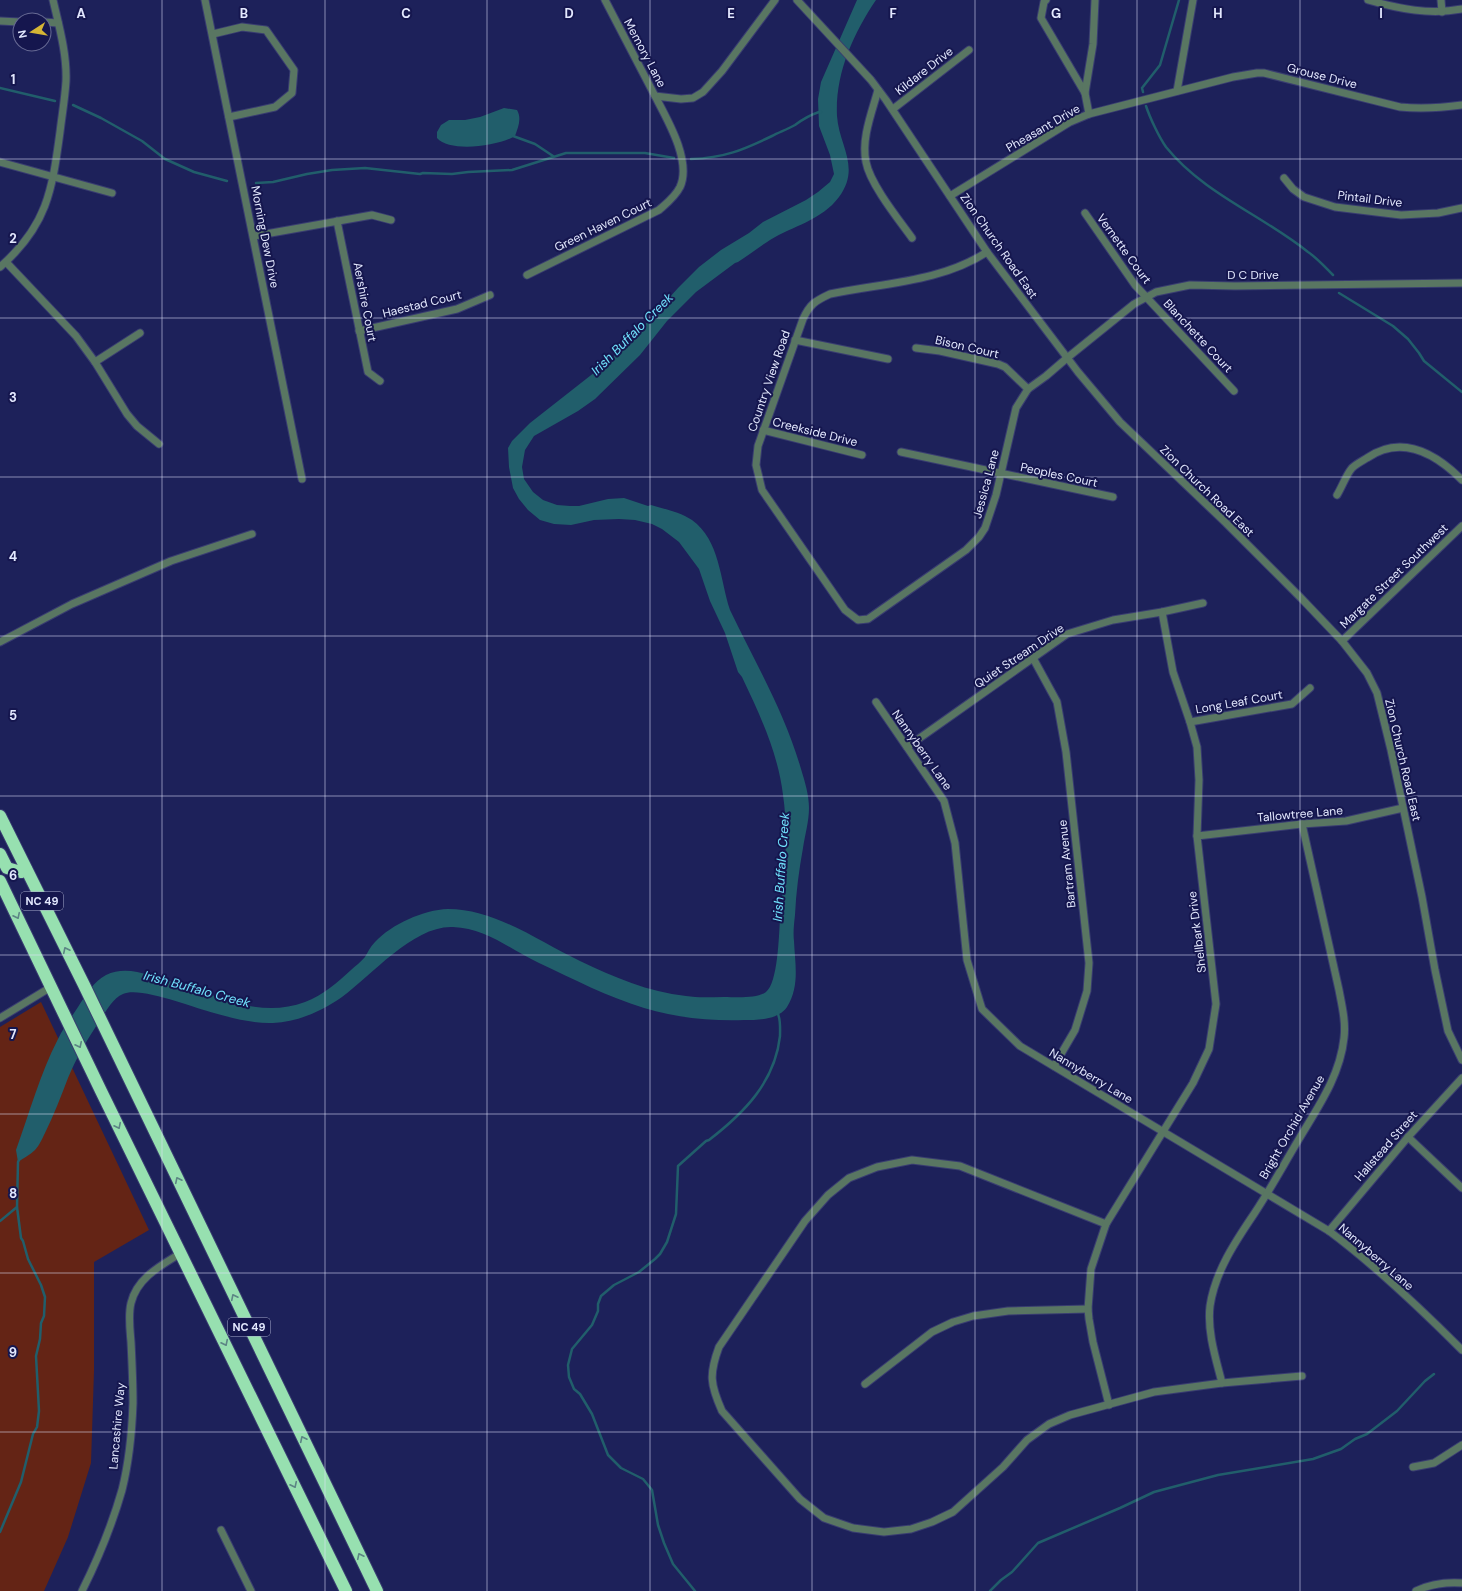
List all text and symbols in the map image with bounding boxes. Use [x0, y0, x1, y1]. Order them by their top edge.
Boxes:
text: A [76, 5, 86, 22]
text: B [240, 5, 248, 22]
text: C [401, 5, 411, 22]
text: D [564, 5, 574, 22]
text: E [727, 5, 735, 22]
text: F [889, 5, 897, 22]
text: G [1051, 5, 1061, 22]
text: H [1213, 5, 1223, 22]
text: I [1379, 5, 1383, 22]
north arrow [12, 12, 52, 52]
street label: Memory Lane [620, 16, 670, 90]
text: N [15, 29, 30, 39]
street label: Kildare Drive [892, 43, 956, 99]
street label: Grouse Drive [1285, 60, 1359, 92]
text: 1 [11, 71, 15, 88]
street label: Pheasant Drive [1003, 100, 1083, 156]
street label: Morning Dew Drive [247, 185, 283, 290]
street label: Pintail Drive [1337, 187, 1403, 211]
street label: Zion Church Road East [957, 190, 1042, 302]
street label: Green Haven Court [552, 194, 654, 255]
street label: Vernette Court [1093, 211, 1155, 288]
text: 2 [9, 230, 17, 247]
street label: Aershire Court [349, 261, 381, 343]
street label: D C Drive [1227, 267, 1279, 283]
street label: Haestad Court [381, 286, 464, 322]
water label: Irish Buffalo Creek [587, 289, 677, 379]
street label: Blanchette Court [1160, 296, 1236, 376]
street label: Country View Road [744, 328, 794, 434]
street label: Bison Court [933, 332, 1001, 362]
text: 3 [9, 389, 17, 406]
street label: Creekside Drive [771, 414, 859, 450]
street label: Zion Church Road East [1156, 442, 1258, 540]
street label: Jessica Lane [969, 448, 1003, 520]
street label: Peoples Court [1019, 459, 1099, 491]
street label: Margate Street Southwest [1336, 520, 1452, 632]
text: 4 [9, 548, 17, 565]
street label: Quiet Stream Drive [971, 620, 1067, 692]
street label: Long Leaf Court [1194, 686, 1284, 718]
street label: Zion Church Road East [1381, 697, 1425, 823]
text: 5 [9, 707, 17, 724]
street label: Nannyberry Lane [888, 707, 956, 794]
street label: Tallowtree Lane [1256, 802, 1344, 826]
water label: Irish Buffalo Creek [769, 811, 793, 922]
street label: Bartram Avenue [1054, 819, 1080, 909]
text: 6 [9, 867, 17, 884]
street label: Shellbark Drive [1184, 890, 1210, 974]
road number: NC 49 [21, 892, 63, 910]
one-way arrow [12, 912, 20, 919]
one-way arrow [63, 947, 71, 955]
water label: Irish Buffalo Creek [142, 967, 253, 1011]
text: 7 [10, 1026, 17, 1043]
one-way arrow [74, 1041, 82, 1049]
street label: Nannyberry Lane [1046, 1045, 1136, 1107]
street label: Bright Orchid Avenue [1256, 1072, 1328, 1182]
street label: Hallstead Street [1351, 1107, 1421, 1185]
one-way arrow [113, 1121, 121, 1129]
one-way arrow [175, 1176, 183, 1184]
text: 8 [9, 1185, 17, 1202]
street label: Nannyberry Lane [1335, 1220, 1417, 1294]
one-way arrow [231, 1293, 239, 1301]
road number: NC 49 [228, 1318, 270, 1336]
one-way arrow [220, 1339, 227, 1346]
text: 9 [9, 1344, 17, 1361]
street label: Lancashire Way [105, 1382, 129, 1470]
one-way arrow [300, 1436, 308, 1443]
one-way arrow [289, 1481, 297, 1488]
one-way arrow [357, 1553, 365, 1560]

